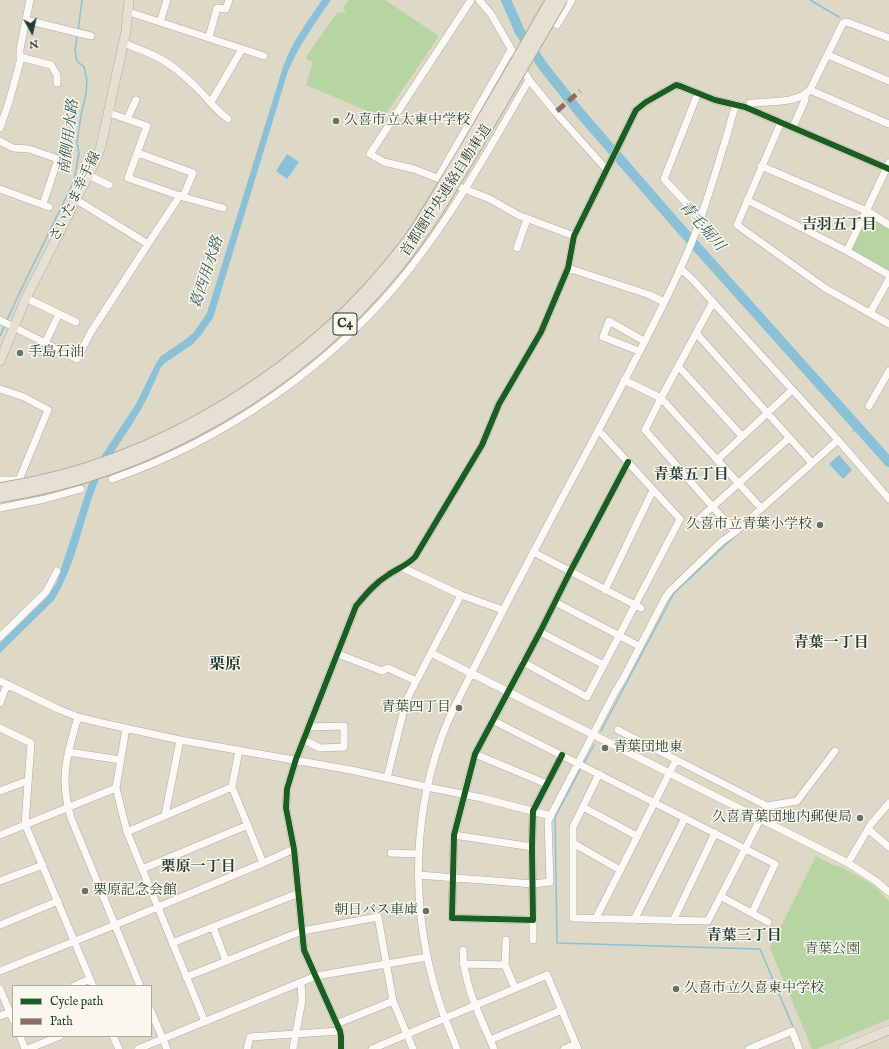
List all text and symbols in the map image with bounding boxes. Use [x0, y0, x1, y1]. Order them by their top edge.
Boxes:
north arrow [12, 12, 52, 52]
text: N [28, 36, 39, 51]
water label: 南側用水路 [56, 99, 84, 175]
place label: 久喜市立太東中学校 [344, 113, 470, 129]
marker: 久喜市立太東中学校 [331, 116, 341, 126]
street label: 首都圏中央連絡自動車道 [398, 122, 496, 260]
street label: さいたま幸手線 [47, 149, 105, 245]
water label: 青毛堀川 [675, 198, 727, 256]
district label: 吉羽五丁目 [802, 217, 876, 235]
water label: 葛西用水路 [188, 235, 228, 311]
road number: C4 [333, 313, 357, 335]
place label: 手島石油 [28, 345, 84, 361]
marker: 手島石油 [15, 348, 25, 358]
district label: 青葉五丁目 [654, 467, 728, 485]
place label: 久喜市立青葉小学校 [686, 517, 812, 533]
marker: 久喜市立青葉小学校 [815, 520, 825, 530]
district label: 青葉一丁目 [794, 635, 868, 653]
district label: 栗原 [209, 656, 241, 676]
place label: 青葉四丁目 [381, 700, 451, 716]
marker: 青葉四丁目 [454, 703, 464, 713]
place label: 青葉団地東 [613, 740, 683, 756]
marker: 青葉団地東 [600, 743, 610, 753]
place label: 久喜青葉団地内郵便局 [712, 810, 852, 826]
marker: 久喜青葉団地内郵便局 [855, 813, 865, 823]
district label: 栗原一丁目 [161, 859, 235, 877]
place label: 栗原記念会館 [93, 883, 177, 899]
marker: 栗原記念会館 [80, 886, 90, 896]
place label: 朝日バス車庫 [334, 903, 418, 919]
marker: 朝日バス車庫 [421, 906, 431, 916]
district label: 青葉三丁目 [707, 928, 781, 946]
park label: 青葉公園 [804, 942, 860, 958]
place label: 久喜市立久喜東中学校 [684, 981, 824, 997]
marker: 久喜市立久喜東中学校 [671, 984, 681, 994]
legend [12, 985, 152, 1037]
text: Cycle path [50, 994, 103, 1009]
text: Path [50, 1014, 73, 1029]

